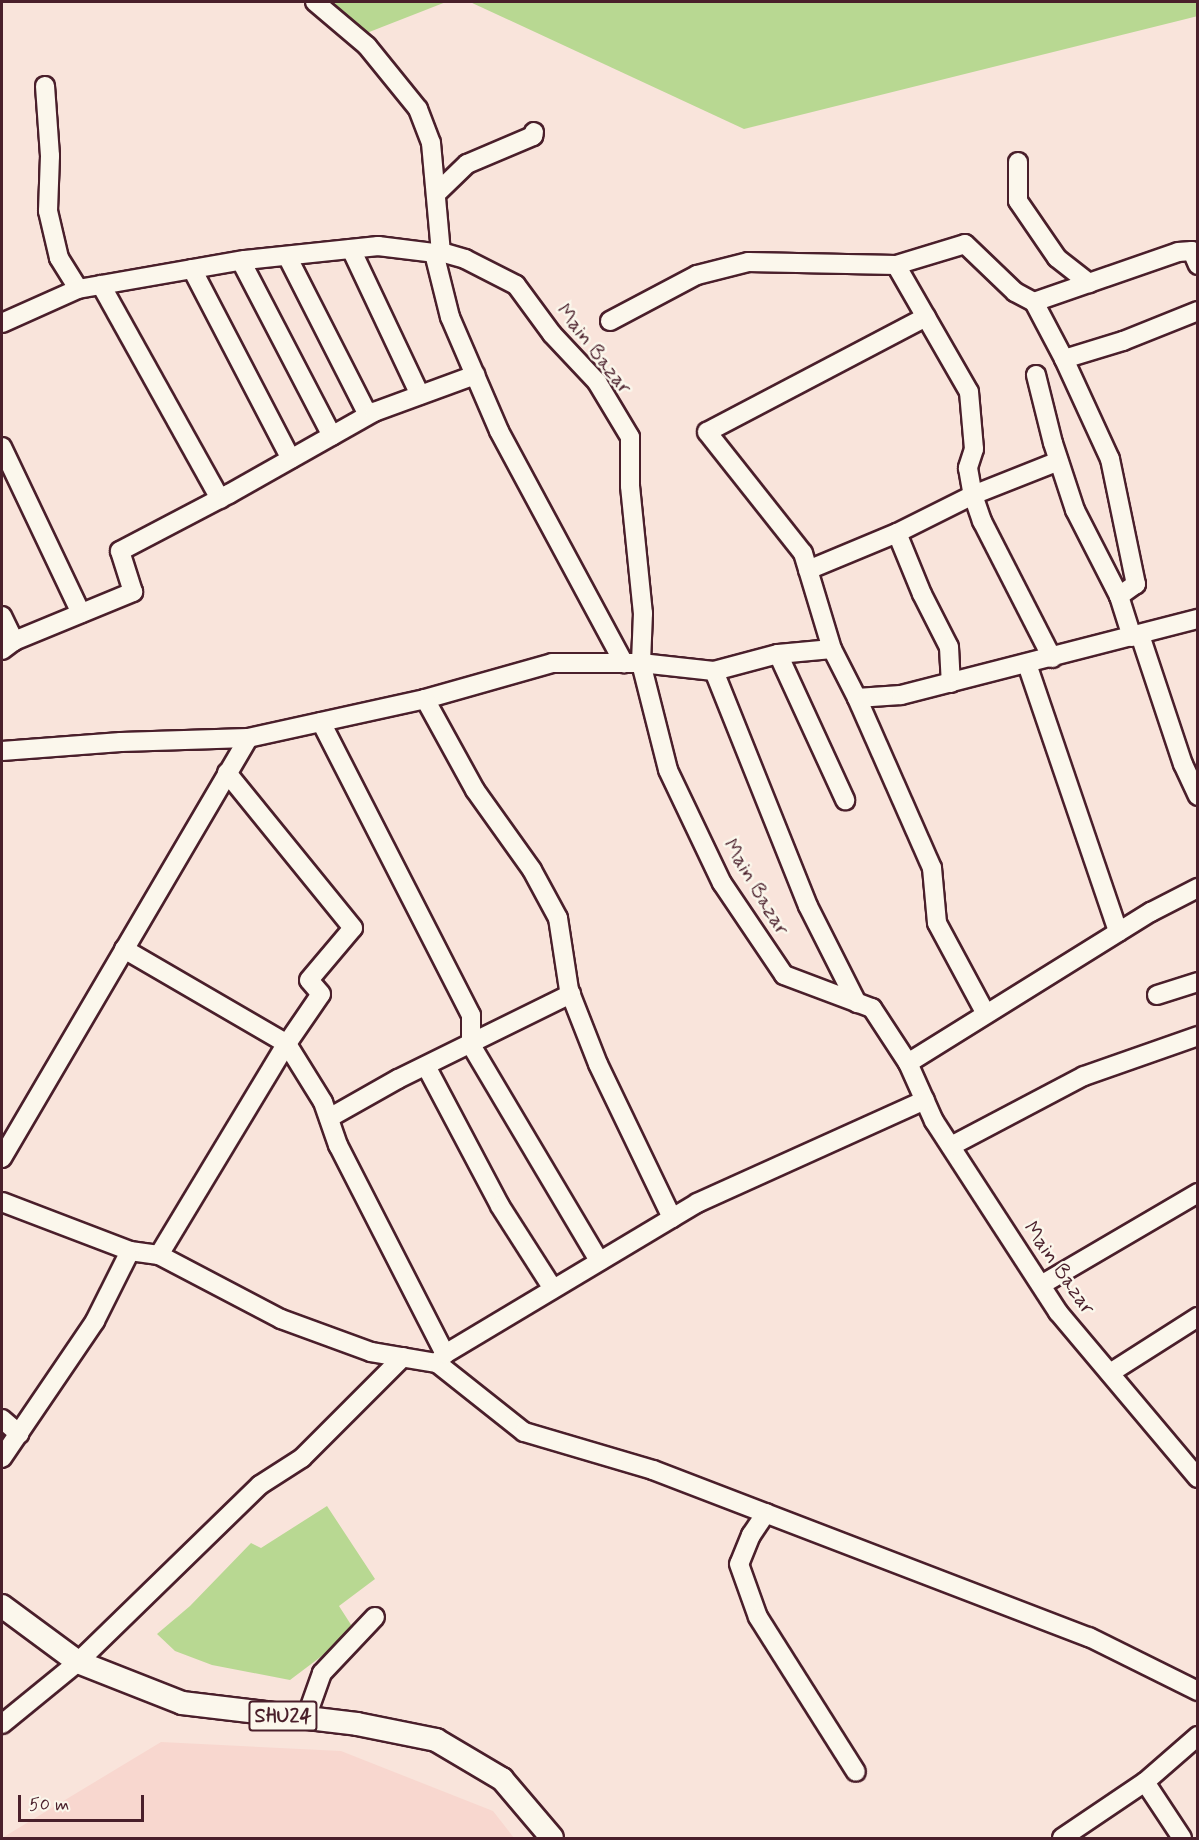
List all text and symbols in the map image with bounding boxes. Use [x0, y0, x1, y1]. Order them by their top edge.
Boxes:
street label: Main Bazar [551, 299, 637, 399]
street label: Main Bazar [718, 835, 794, 939]
street label: Main Bazar [1018, 1217, 1100, 1319]
road number: SHU24 [247, 1699, 319, 1733]
scale bar [21, 1783, 147, 1821]
text: 50 m [29, 1793, 69, 1817]

